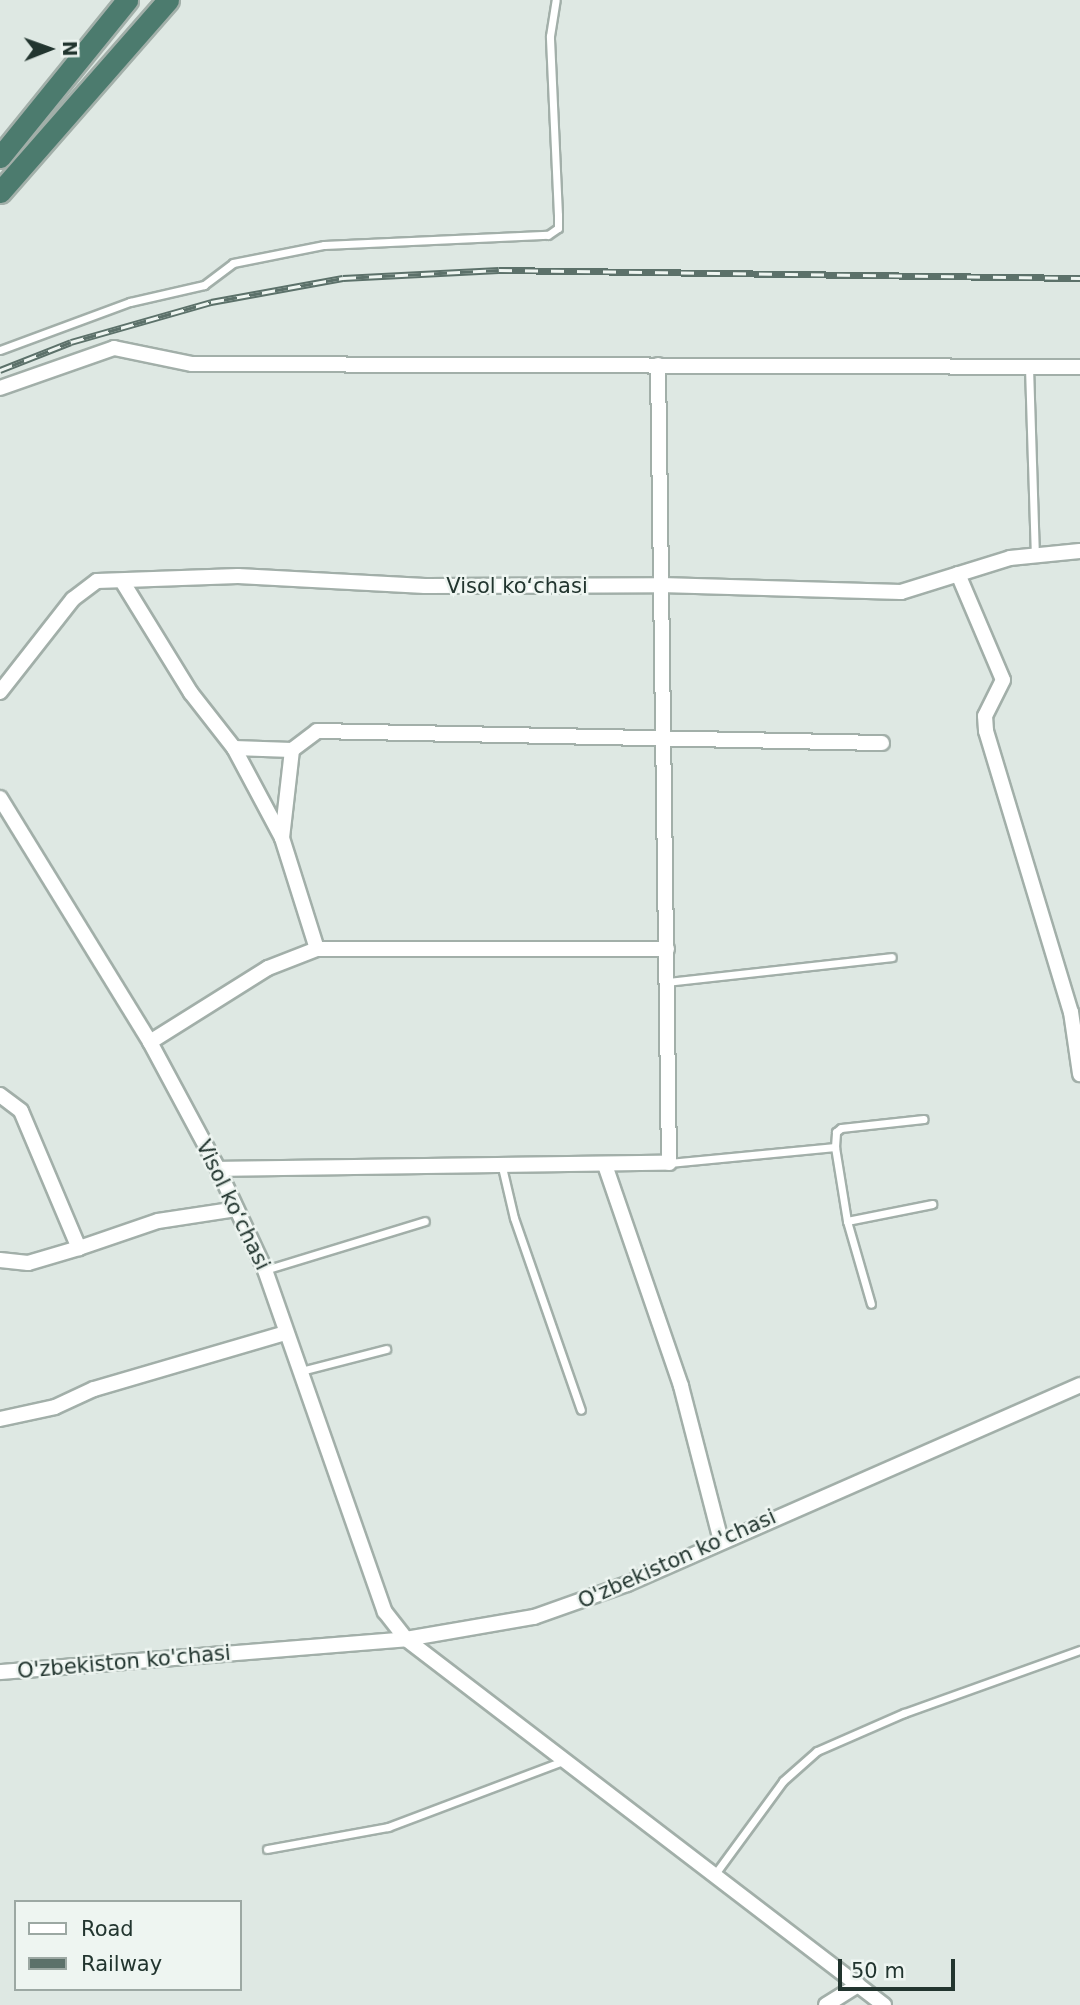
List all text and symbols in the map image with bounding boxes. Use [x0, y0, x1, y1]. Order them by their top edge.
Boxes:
north arrow [14, 14, 84, 84]
text: N [59, 40, 81, 57]
street label: Visol koʻchasi [446, 573, 588, 599]
street label: Visol koʻchasi [191, 1136, 275, 1274]
street label: O'zbekiston ko'chasi [574, 1504, 780, 1614]
street label: O'zbekiston ko'chasi [16, 1640, 232, 1684]
legend [14, 1900, 242, 1991]
text: Road [81, 1917, 134, 1941]
scale bar [842, 1946, 959, 1990]
text: Railway [81, 1952, 162, 1976]
text: 50 m [851, 1959, 905, 1983]

